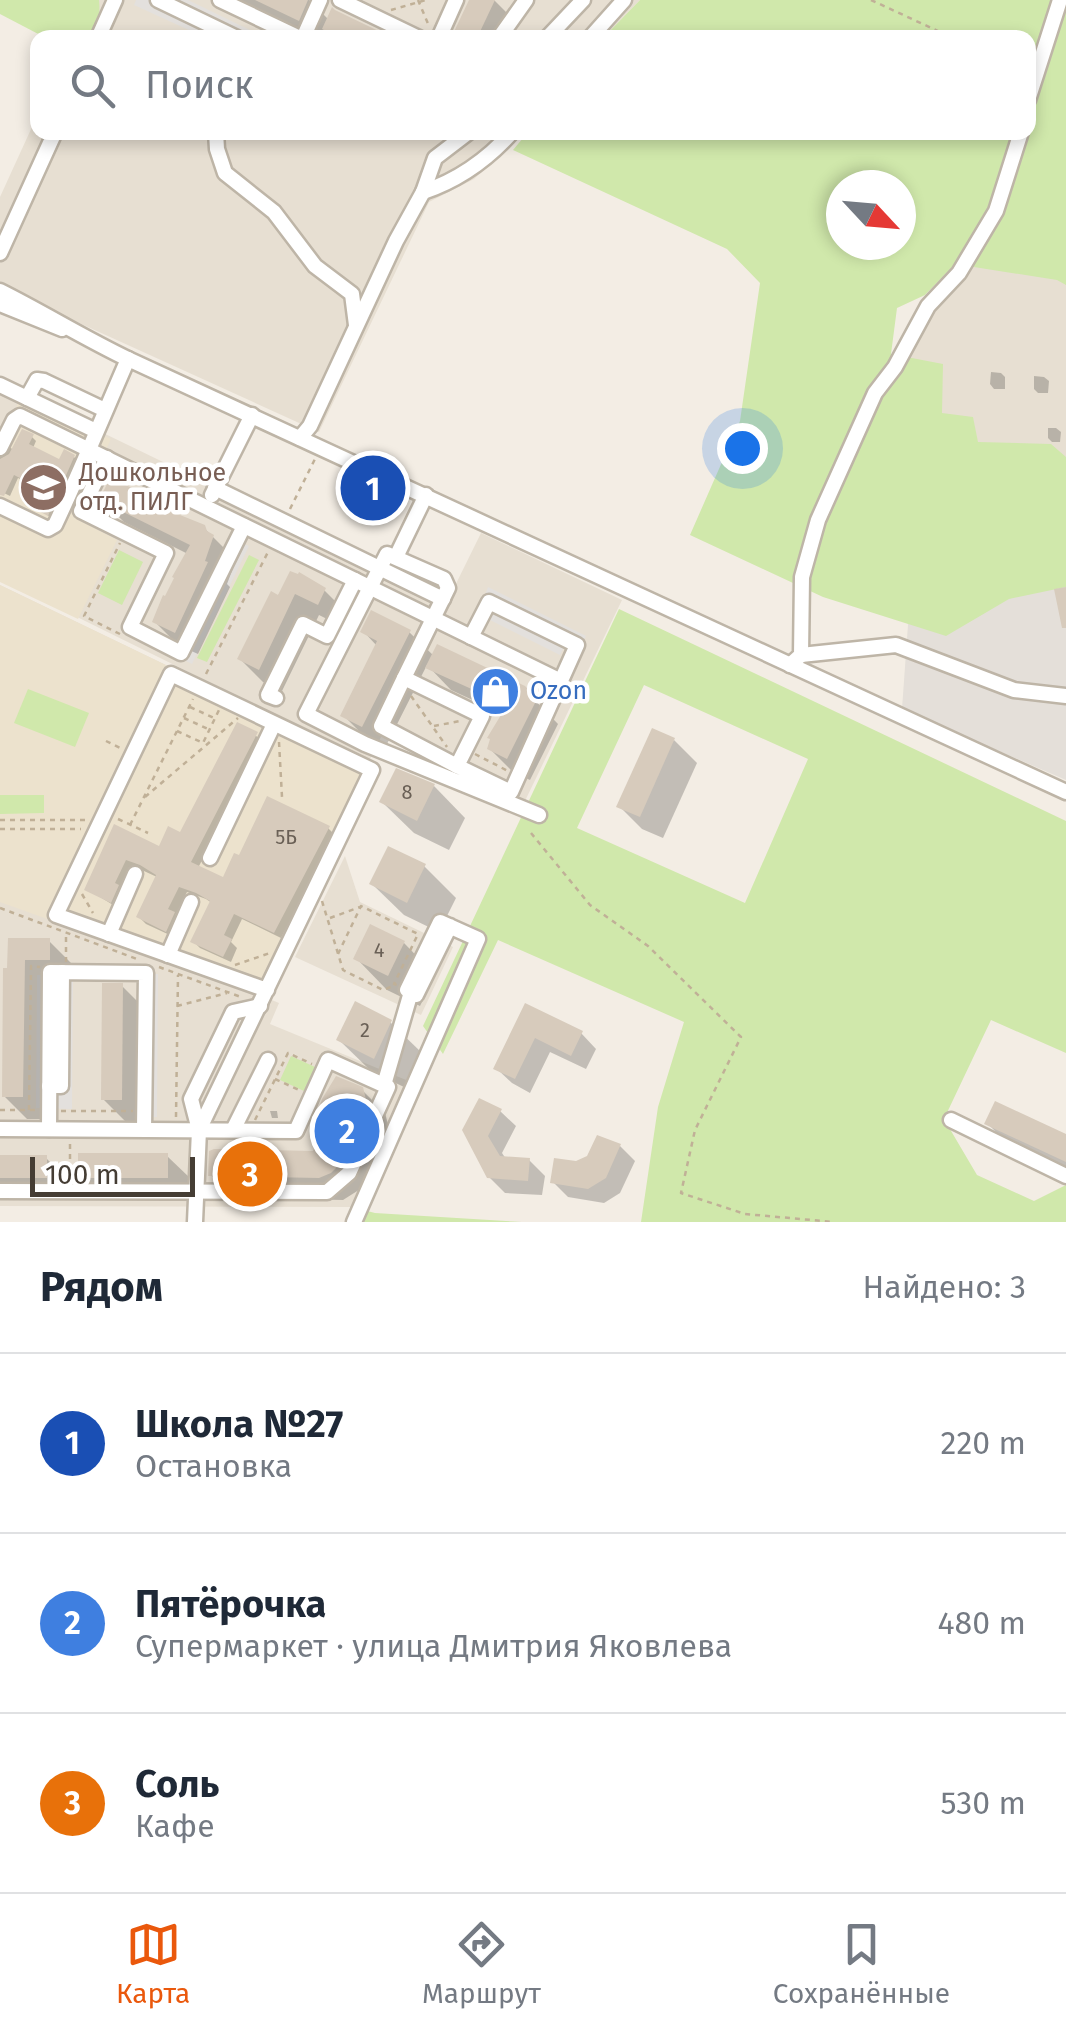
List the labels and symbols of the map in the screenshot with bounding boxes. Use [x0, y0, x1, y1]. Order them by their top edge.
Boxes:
north arrow [826, 170, 916, 260]
your location [717, 423, 768, 474]
pin: 1 [340, 450, 406, 526]
place label: Дошкольное отд. ПИЛГ [78, 458, 226, 517]
school or university icon: Дошкольное отд. ПИЛГ [18, 461, 70, 513]
shop icon: Ozon [469, 665, 521, 717]
place label: Ozon [530, 676, 587, 706]
house number: 8 [401, 780, 413, 804]
house number: 5Б [275, 825, 297, 849]
house number: 4 [374, 938, 385, 962]
house number: 2 [360, 1018, 370, 1042]
pin: 2 [314, 1094, 380, 1168]
pin: 3 [218, 1136, 282, 1212]
scale bar [30, 1152, 195, 1196]

